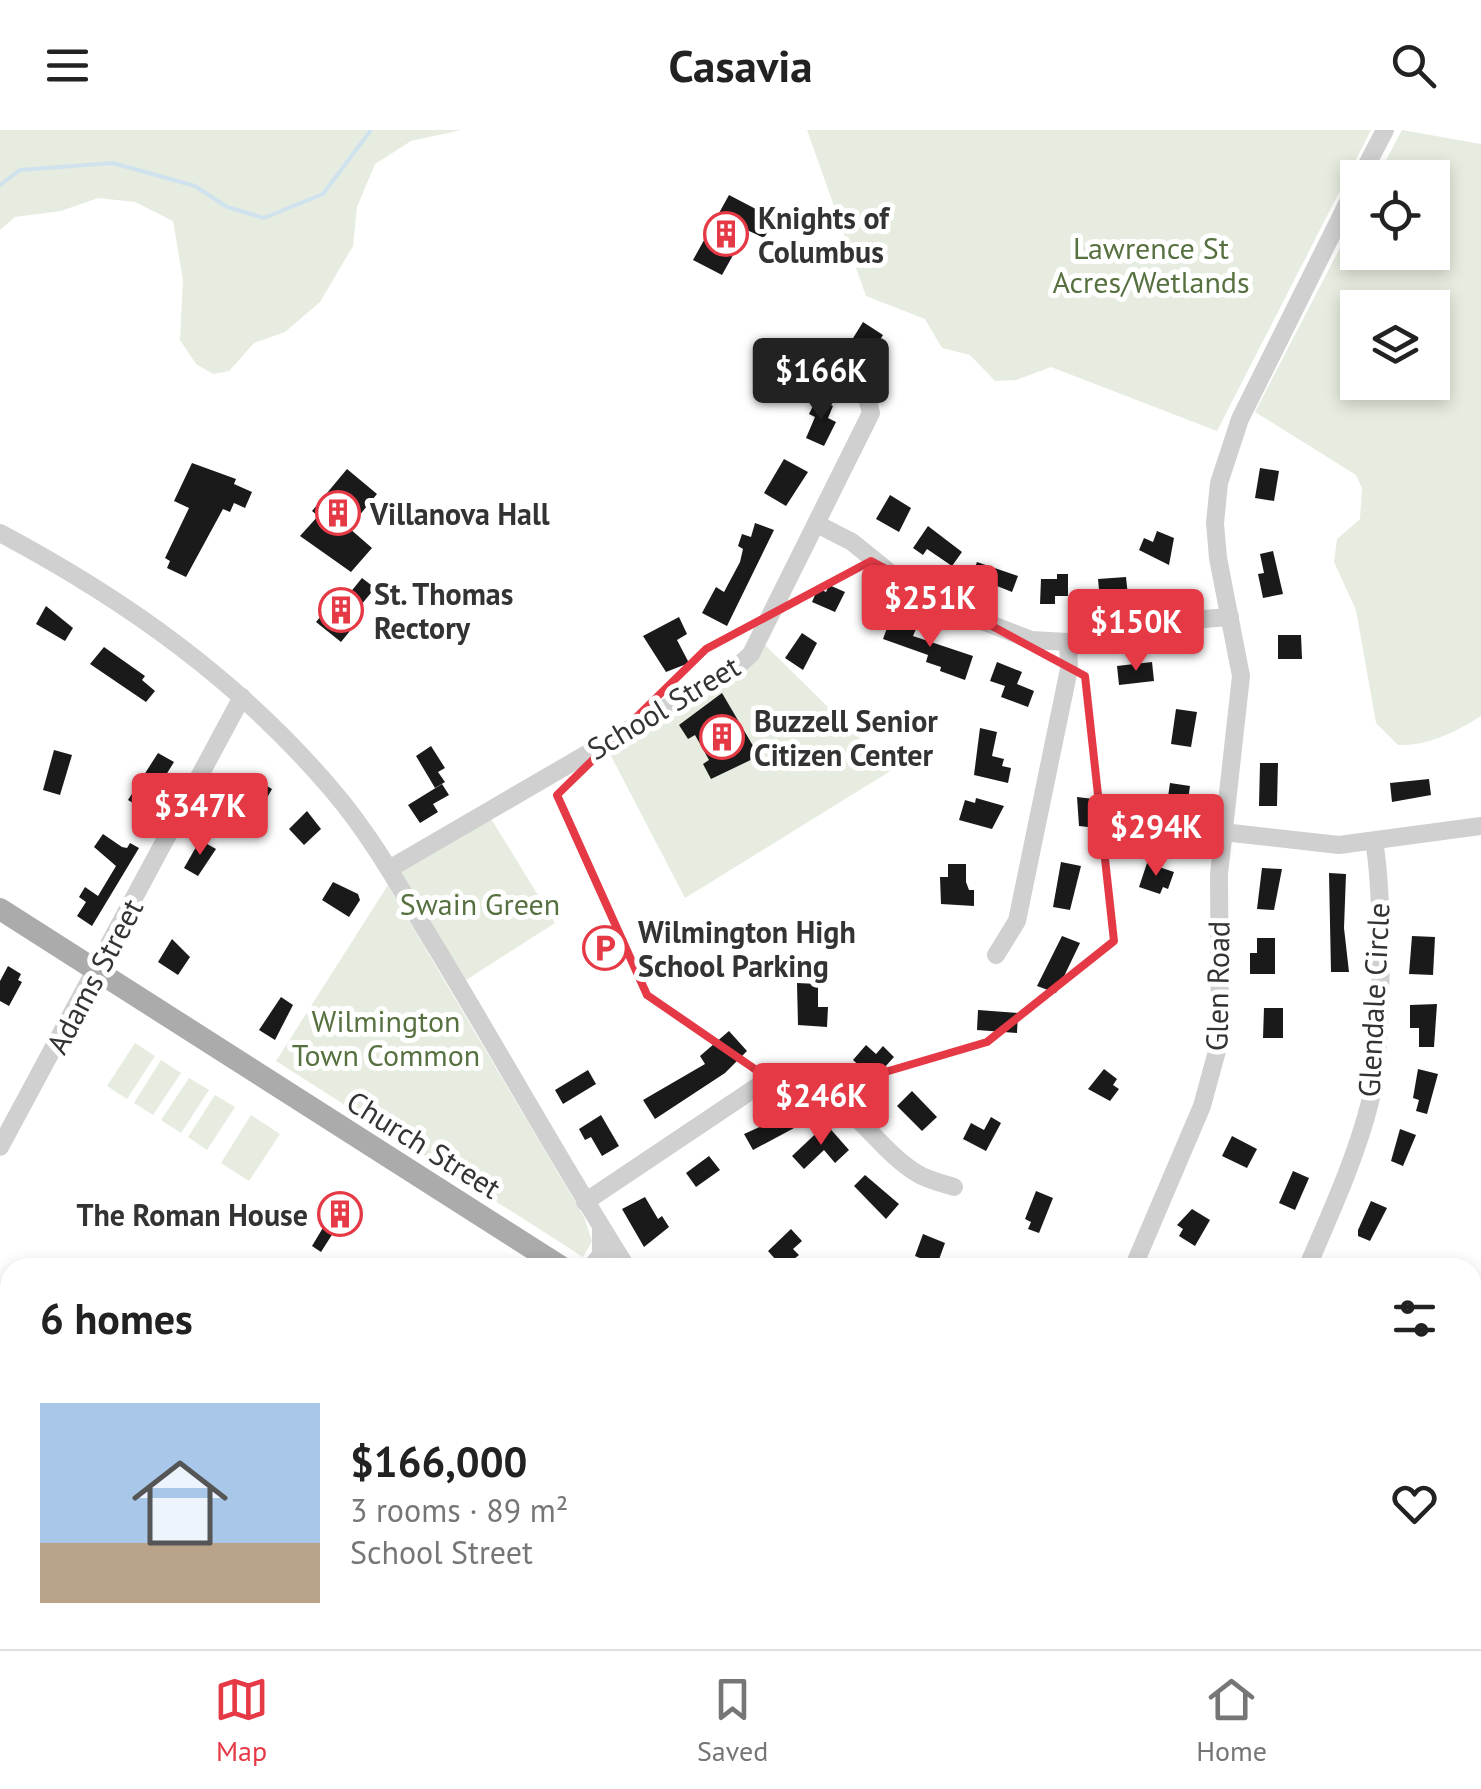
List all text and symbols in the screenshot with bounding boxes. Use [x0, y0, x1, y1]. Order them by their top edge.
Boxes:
text: Casavia [668, 36, 813, 94]
icon: menu [40, 38, 95, 93]
icon: search [1386, 38, 1441, 93]
map controls [1340, 160, 1450, 400]
button: locate [1340, 160, 1450, 270]
place label: Knights of Columbus [758, 198, 891, 271]
building icon: Knights of Columbus [703, 211, 749, 257]
park label: Lawrence St Acres/Wetlands [1052, 228, 1250, 301]
button: layers [1340, 290, 1450, 400]
pin: $166K [751, 338, 891, 423]
text: $166K [775, 349, 867, 391]
building icon: Villanova Hall [315, 490, 361, 536]
place label: Villanova Hall [369, 494, 550, 533]
pin: $251K [860, 565, 1000, 650]
place label: St. Thomas Rectory [374, 574, 513, 647]
text: $251K [884, 576, 976, 618]
building icon: St. Thomas Rectory [318, 587, 364, 633]
pin: $150K [1066, 589, 1206, 674]
text: $150K [1090, 600, 1182, 642]
street label: School Street [579, 646, 747, 768]
place label: Buzzell Senior Citizen Center [754, 701, 938, 774]
building icon: Buzzell Senior Citizen Center [699, 714, 745, 760]
pin: $347K [130, 773, 270, 858]
text: $347K [154, 784, 246, 826]
pin: $294K [1086, 794, 1226, 879]
text: $294K [1110, 805, 1202, 847]
park label: Swain Green [400, 884, 560, 923]
street label: Adams Street [37, 892, 151, 1060]
street label: Glendale Circle [1348, 902, 1398, 1098]
place label: Wilmington High School Parking [638, 912, 856, 985]
street label: Glen Road [1196, 921, 1238, 1051]
parking icon: Wilmington High School Parking [582, 925, 628, 971]
park label: Wilmington Town Common [292, 1001, 480, 1074]
pin: $246K [751, 1063, 891, 1148]
text: $246K [775, 1074, 867, 1116]
street label: Church Street [340, 1081, 508, 1207]
building icon: The Roman House [317, 1191, 363, 1237]
place label: The Roman House [76, 1195, 308, 1234]
text: 6 homes [40, 1291, 193, 1346]
icon: filters [1387, 1291, 1442, 1346]
text: $166,000 [350, 1434, 527, 1489]
icon: home [120, 1443, 240, 1563]
icon: heart [1387, 1476, 1442, 1531]
text: 3 rooms · 89 m² [350, 1489, 568, 1531]
text: School Street [350, 1531, 533, 1573]
tab: Map [214, 1672, 269, 1769]
tab: Saved [697, 1672, 768, 1769]
tab: Home [1196, 1672, 1267, 1769]

